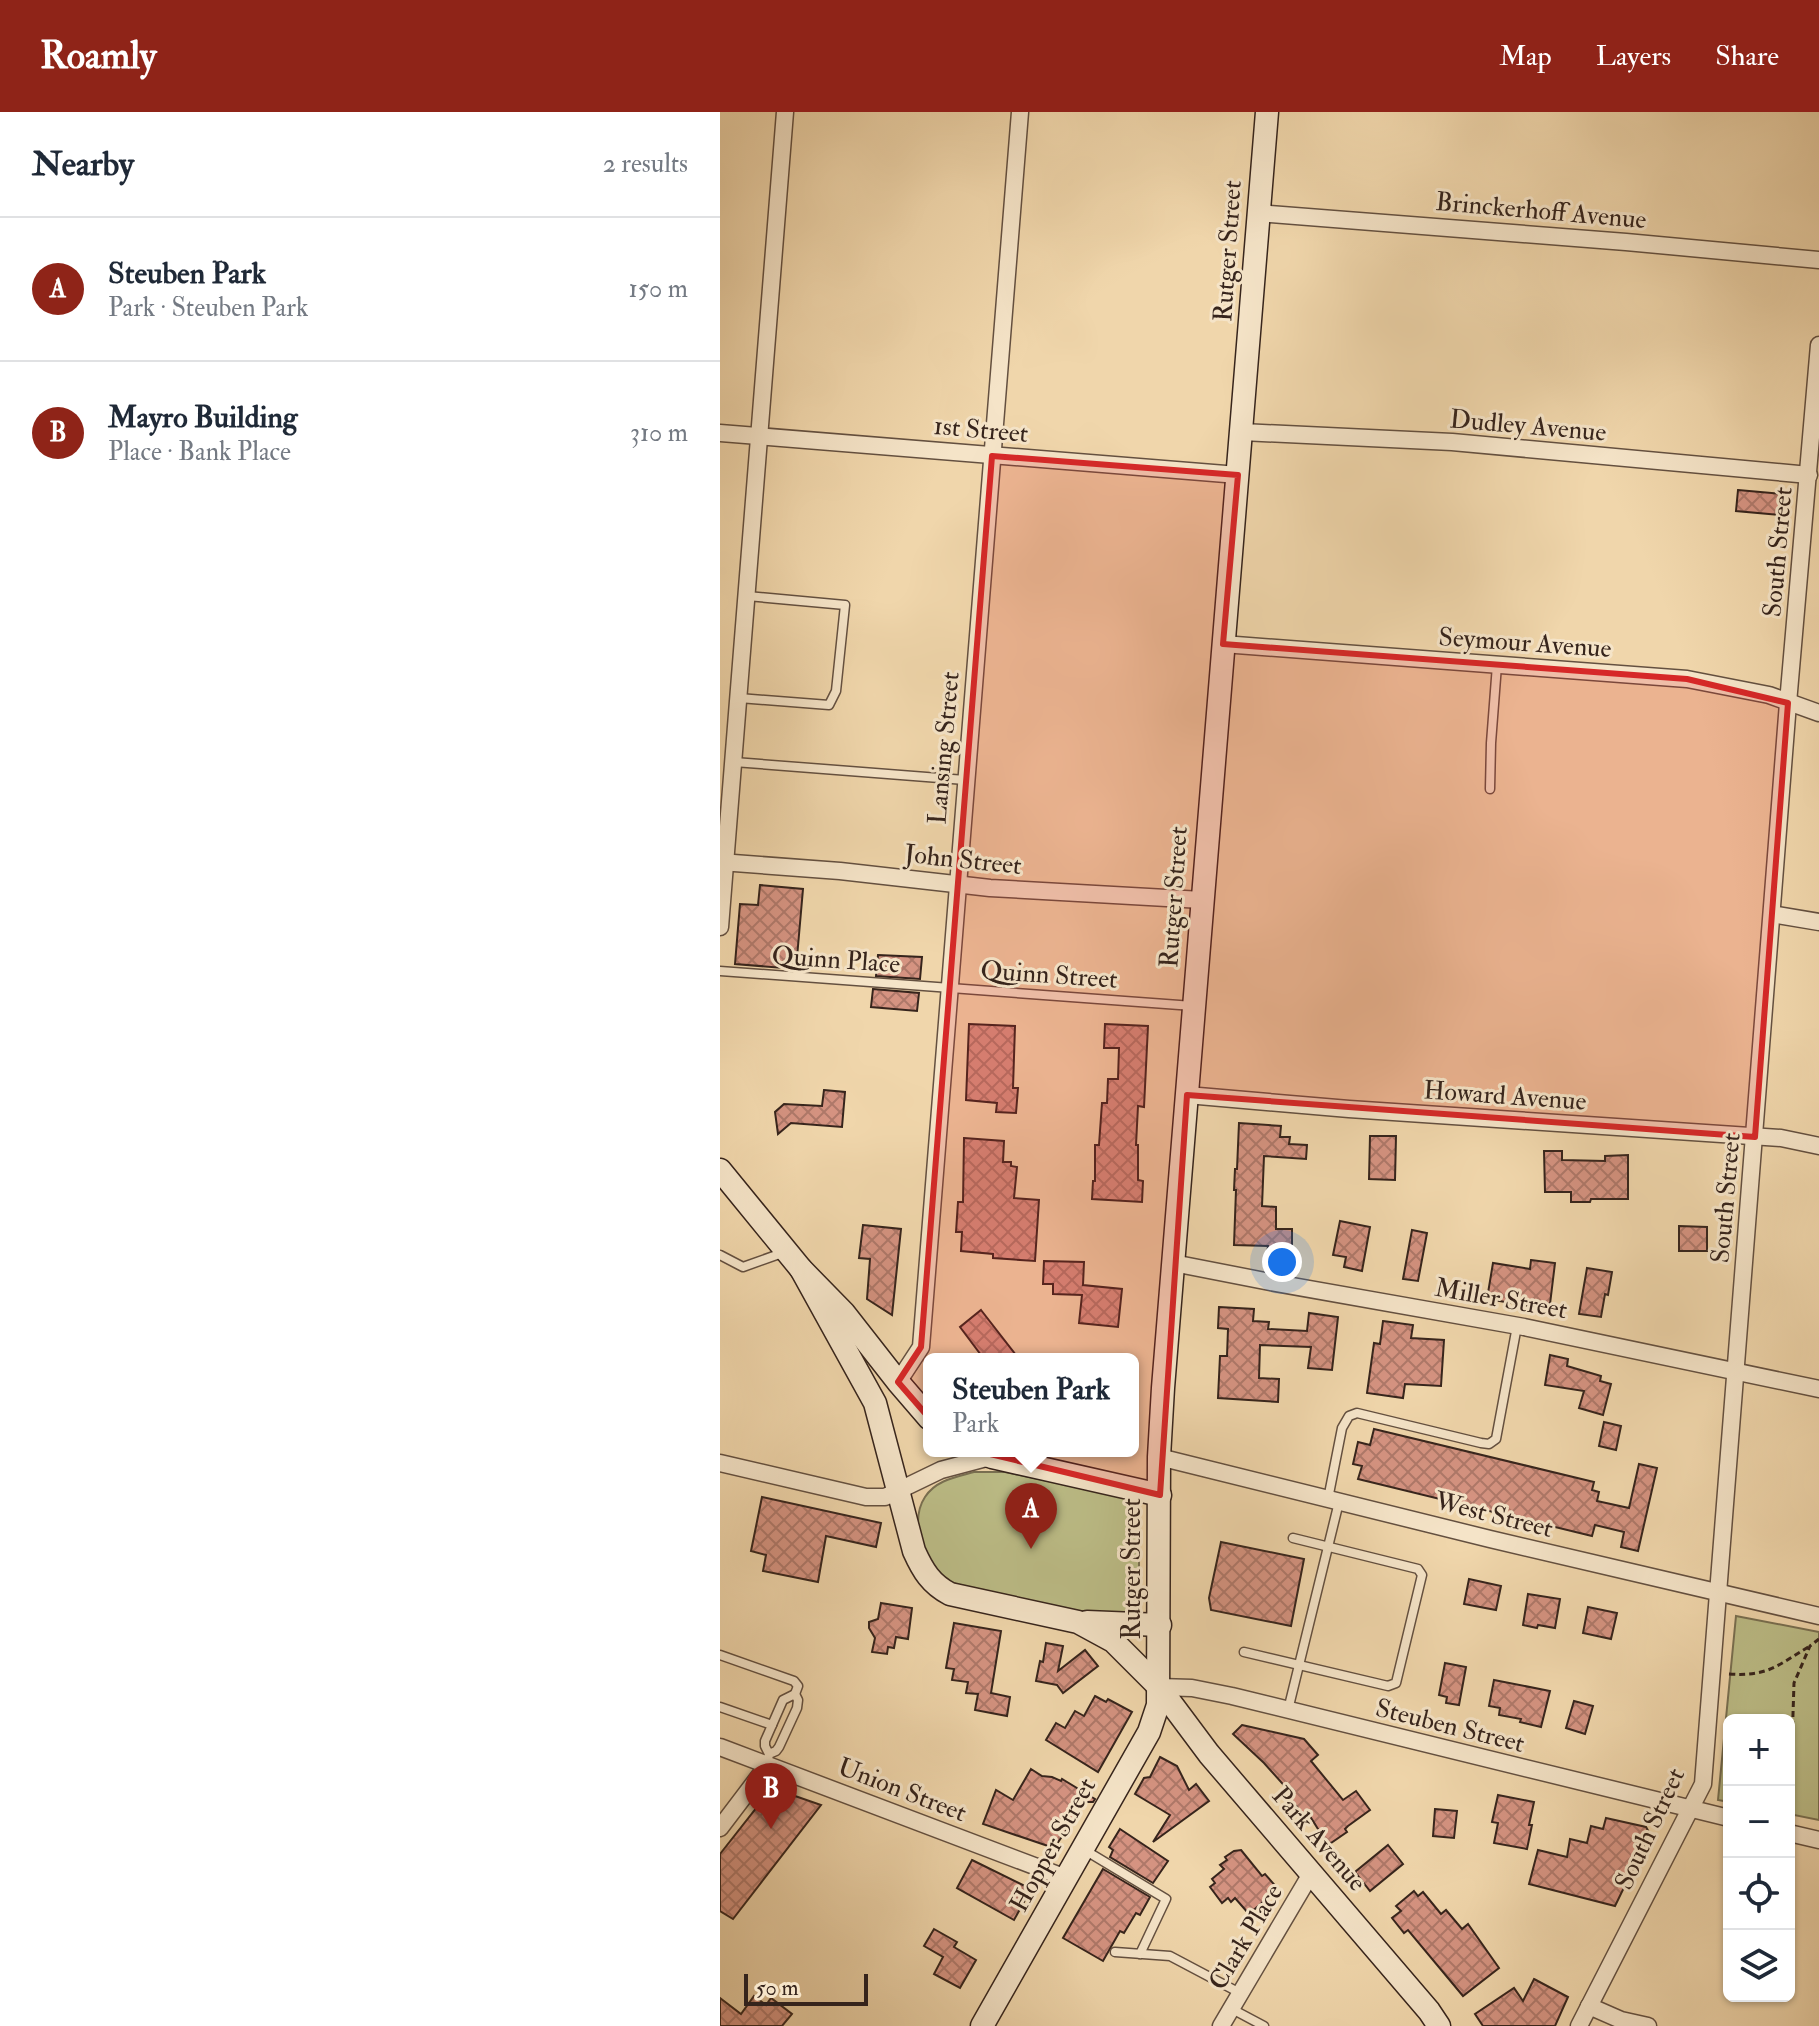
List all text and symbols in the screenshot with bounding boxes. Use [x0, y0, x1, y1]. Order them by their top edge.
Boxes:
text: Roamly [40, 32, 157, 80]
text: Map [1499, 39, 1552, 74]
text: Layers [1596, 39, 1671, 74]
text: Share [1715, 39, 1779, 74]
text: Nearby [32, 143, 134, 186]
text: 2 results [603, 148, 688, 180]
street label: Rutger Street [1207, 179, 1249, 323]
street label: Brinckerhoff Avenue [1434, 186, 1648, 236]
text: Steuben Park [108, 255, 266, 292]
text: A [50, 273, 66, 305]
text: 150 m [629, 273, 688, 305]
text: Park · Steuben Park [108, 292, 308, 324]
text: Mayro Building [108, 399, 298, 436]
street label: Dudley Avenue [1448, 403, 1608, 449]
street label: 1st Street [932, 410, 1030, 450]
text: B [49, 417, 67, 449]
text: 310 m [630, 417, 688, 449]
text: Place · Bank Place [108, 436, 291, 468]
street label: South Street [1756, 486, 1800, 618]
street label: Seymour Avenue [1437, 621, 1613, 665]
street label: Lansing Street [921, 670, 967, 826]
street label: Rutger Street [1153, 825, 1195, 969]
street label: John Street [902, 838, 1023, 882]
street label: Quinn Place [771, 940, 901, 980]
street label: Quinn Street [979, 954, 1119, 996]
street label: Howard Avenue [1423, 1074, 1588, 1118]
street label: South Street [1704, 1132, 1748, 1264]
your location [1262, 1242, 1302, 1282]
street label: Miller Street [1432, 1272, 1570, 1326]
popup [923, 1353, 1139, 1457]
text: Steuben Park [952, 1371, 1110, 1408]
text: Park [952, 1408, 999, 1440]
pin: A [1005, 1483, 1057, 1549]
street label: West Street [1431, 1485, 1556, 1545]
street label: Rutger Street [1116, 1498, 1148, 1640]
street label: Steuben Street [1372, 1692, 1528, 1760]
map controls [1723, 1714, 1795, 2002]
button: + [1723, 1714, 1795, 1786]
street label: Union Street [833, 1751, 971, 1829]
pin: B [745, 1763, 797, 1829]
street label: South Street [1608, 1763, 1692, 1895]
street label: Hopper Street [1003, 1772, 1104, 1918]
street label: Park Avenue [1265, 1780, 1373, 1898]
button: − [1723, 1786, 1795, 1858]
button: locate [1723, 1858, 1795, 1930]
street label: Clark Place [1202, 1878, 1290, 1996]
button: layers [1723, 1930, 1795, 2002]
scale bar [744, 1970, 868, 2006]
text: 50 m [756, 1974, 798, 2002]

